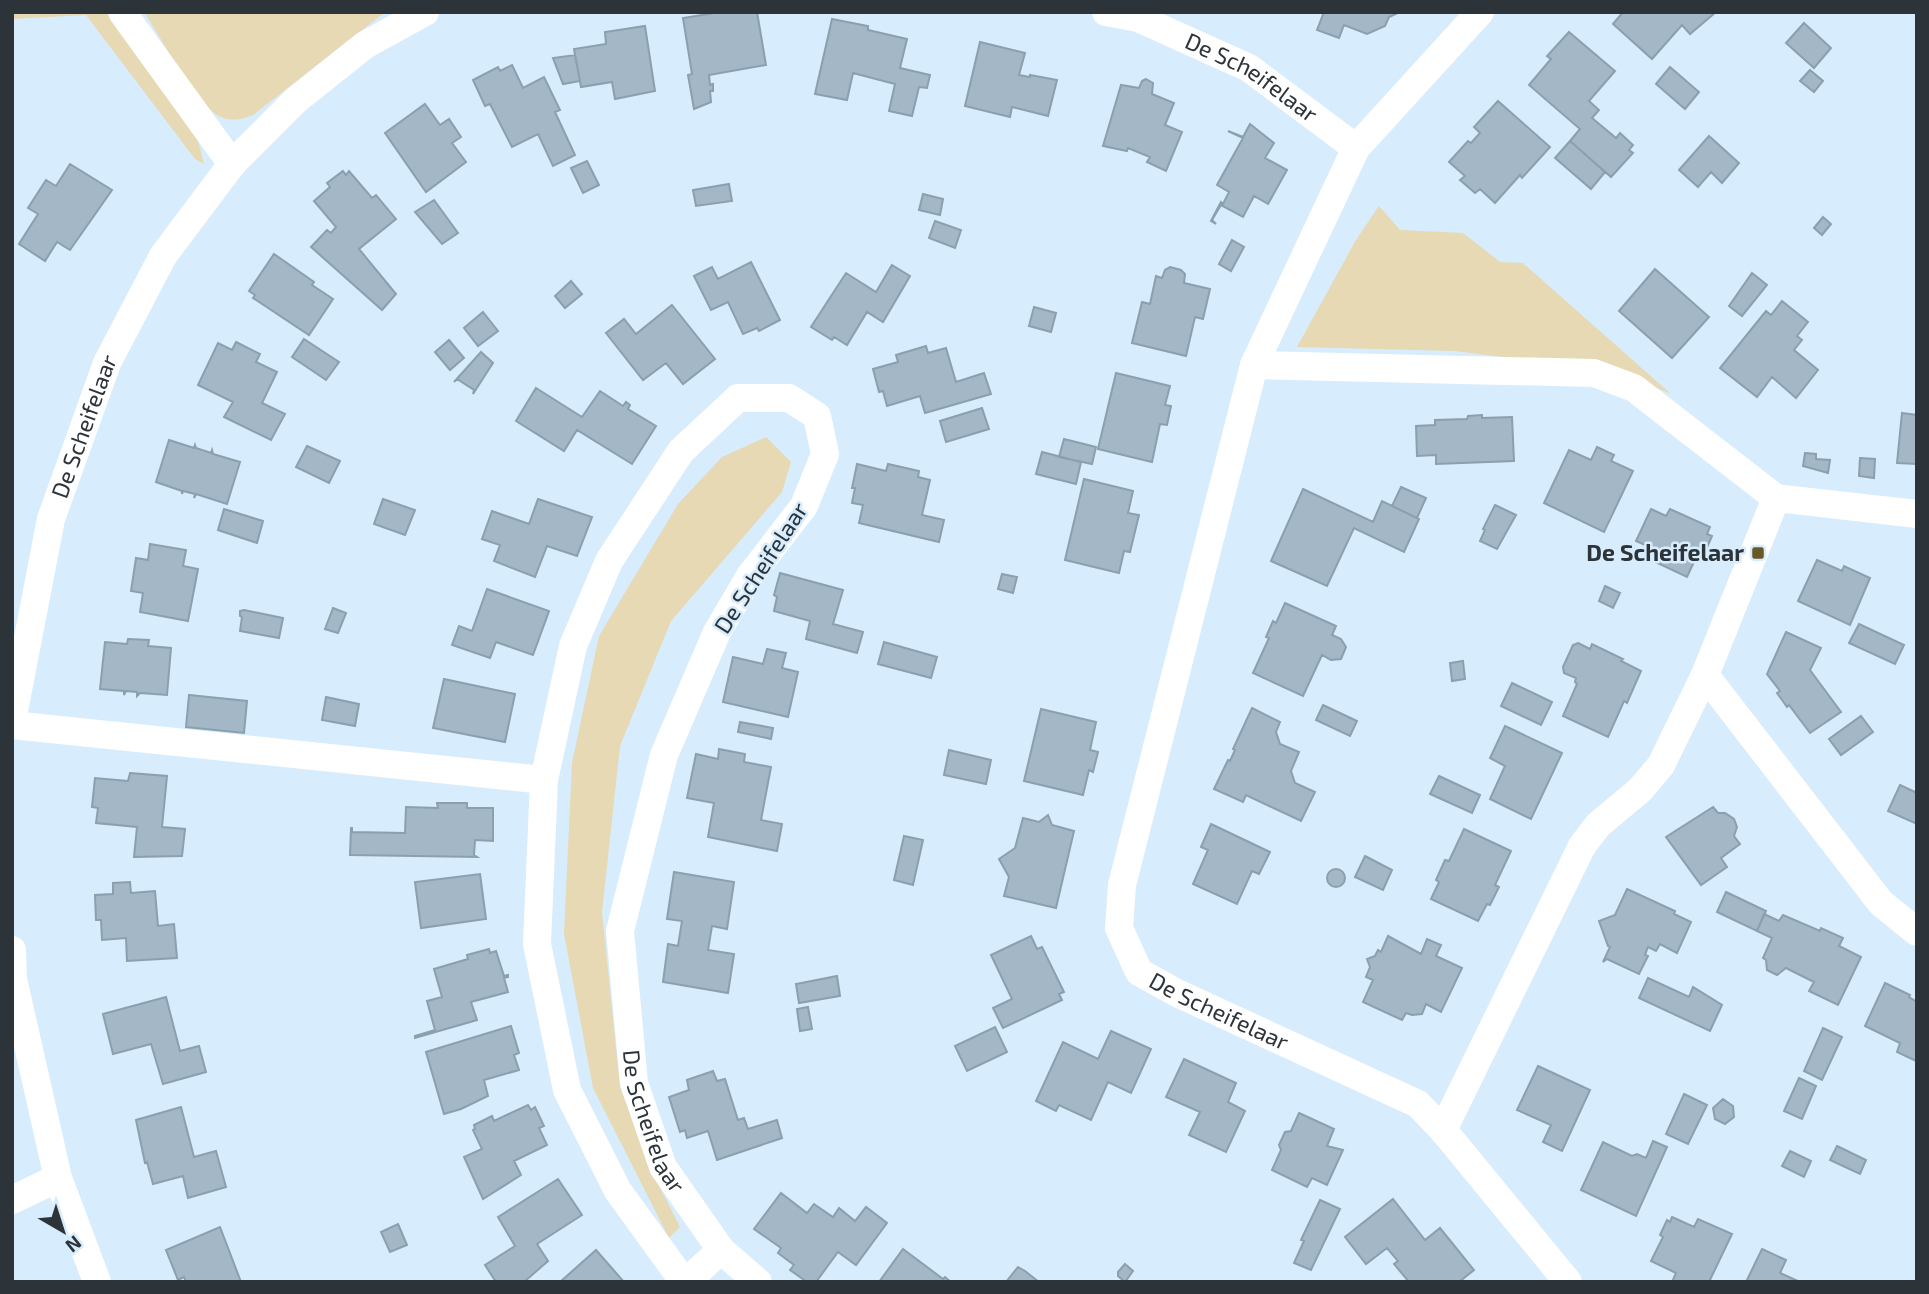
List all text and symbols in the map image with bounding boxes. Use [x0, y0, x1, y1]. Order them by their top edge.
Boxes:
street label: De Scheifelaar [1181, 26, 1324, 128]
street label: De Scheifelaar [45, 349, 122, 502]
street label: De Scheifelaar [707, 497, 813, 638]
place label: De Scheifelaar [1586, 538, 1744, 566]
marker: De Scheifelaar [1750, 545, 1766, 561]
street label: De Scheifelaar [1145, 966, 1293, 1055]
street label: De Scheifelaar [618, 1048, 692, 1198]
north arrow [28, 1196, 98, 1266]
text: N [61, 1231, 87, 1258]

